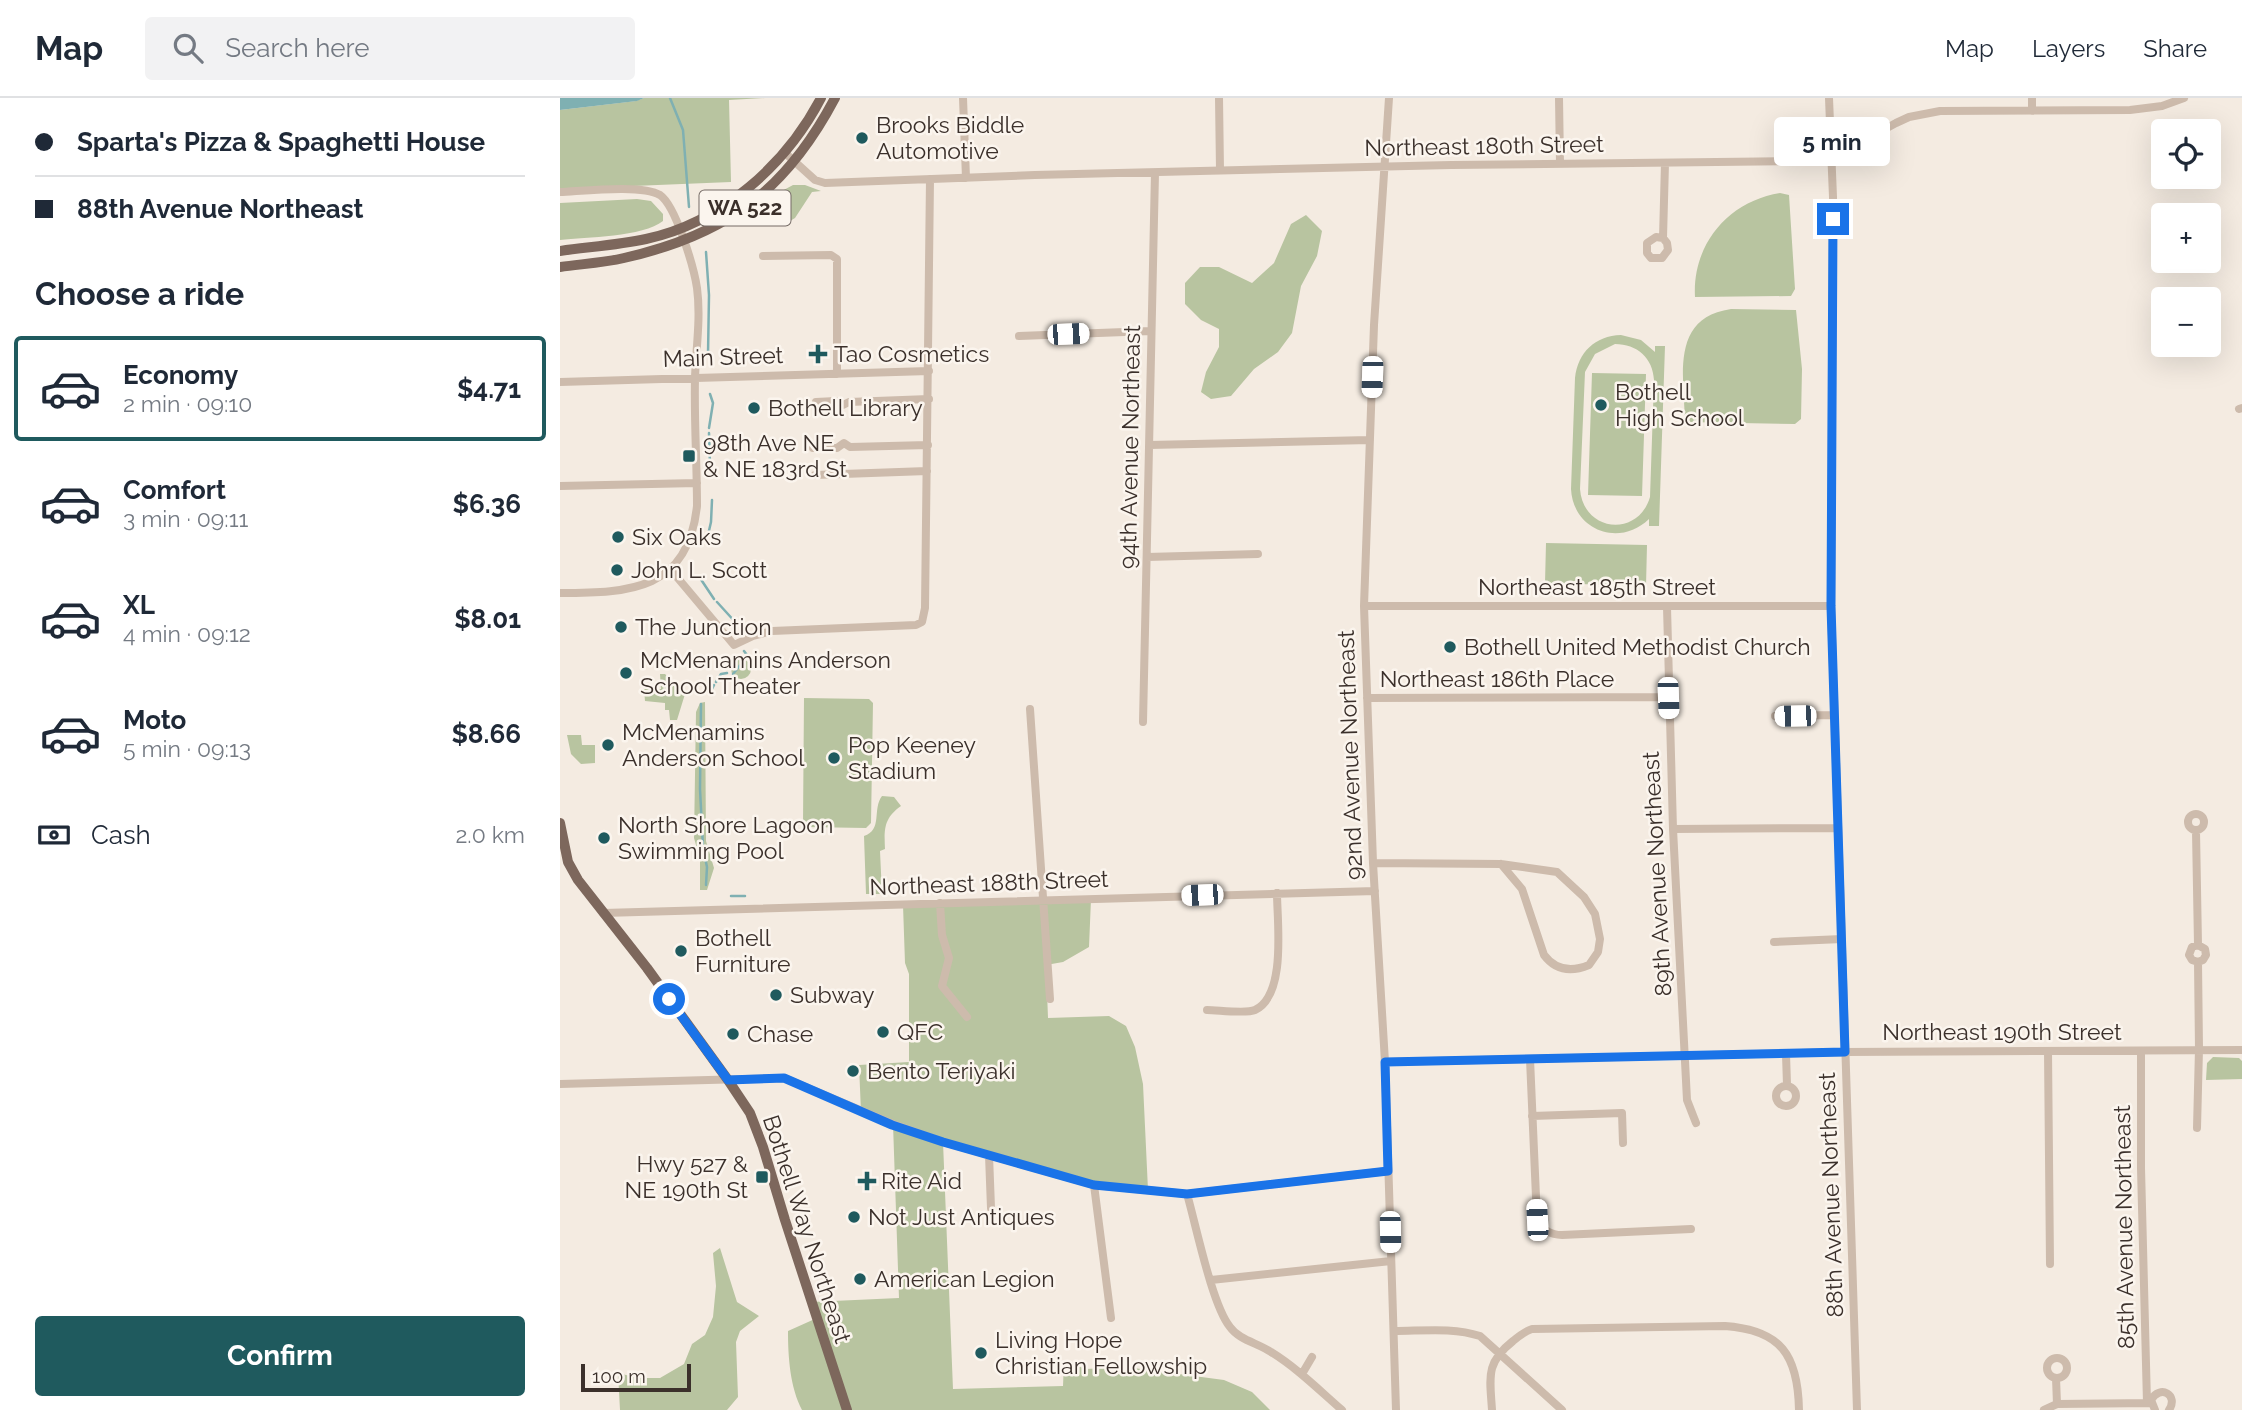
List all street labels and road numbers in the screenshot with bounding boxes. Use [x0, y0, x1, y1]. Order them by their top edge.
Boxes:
street label: Northeast 180th Street [1364, 130, 1604, 161]
road number: WA 522 [700, 190, 790, 226]
street label: 94th Avenue Northeast [1114, 324, 1145, 569]
street label: Main Street [662, 341, 784, 372]
street label: Northeast 185th Street [1478, 573, 1716, 600]
street label: 92nd Avenue Northeast [1332, 629, 1367, 881]
street label: Northeast 186th Place [1380, 665, 1614, 692]
street label: 89th Avenue Northeast [1637, 751, 1676, 997]
street label: Northeast 188th Street [869, 865, 1109, 900]
street label: Northeast 190th Street [1882, 1018, 2122, 1045]
street label: 88th Avenue Northeast [1813, 1072, 1848, 1318]
street label: 85th Avenue Northeast [2108, 1104, 2139, 1349]
street label: Bothell Way Northeast [758, 1111, 857, 1347]

